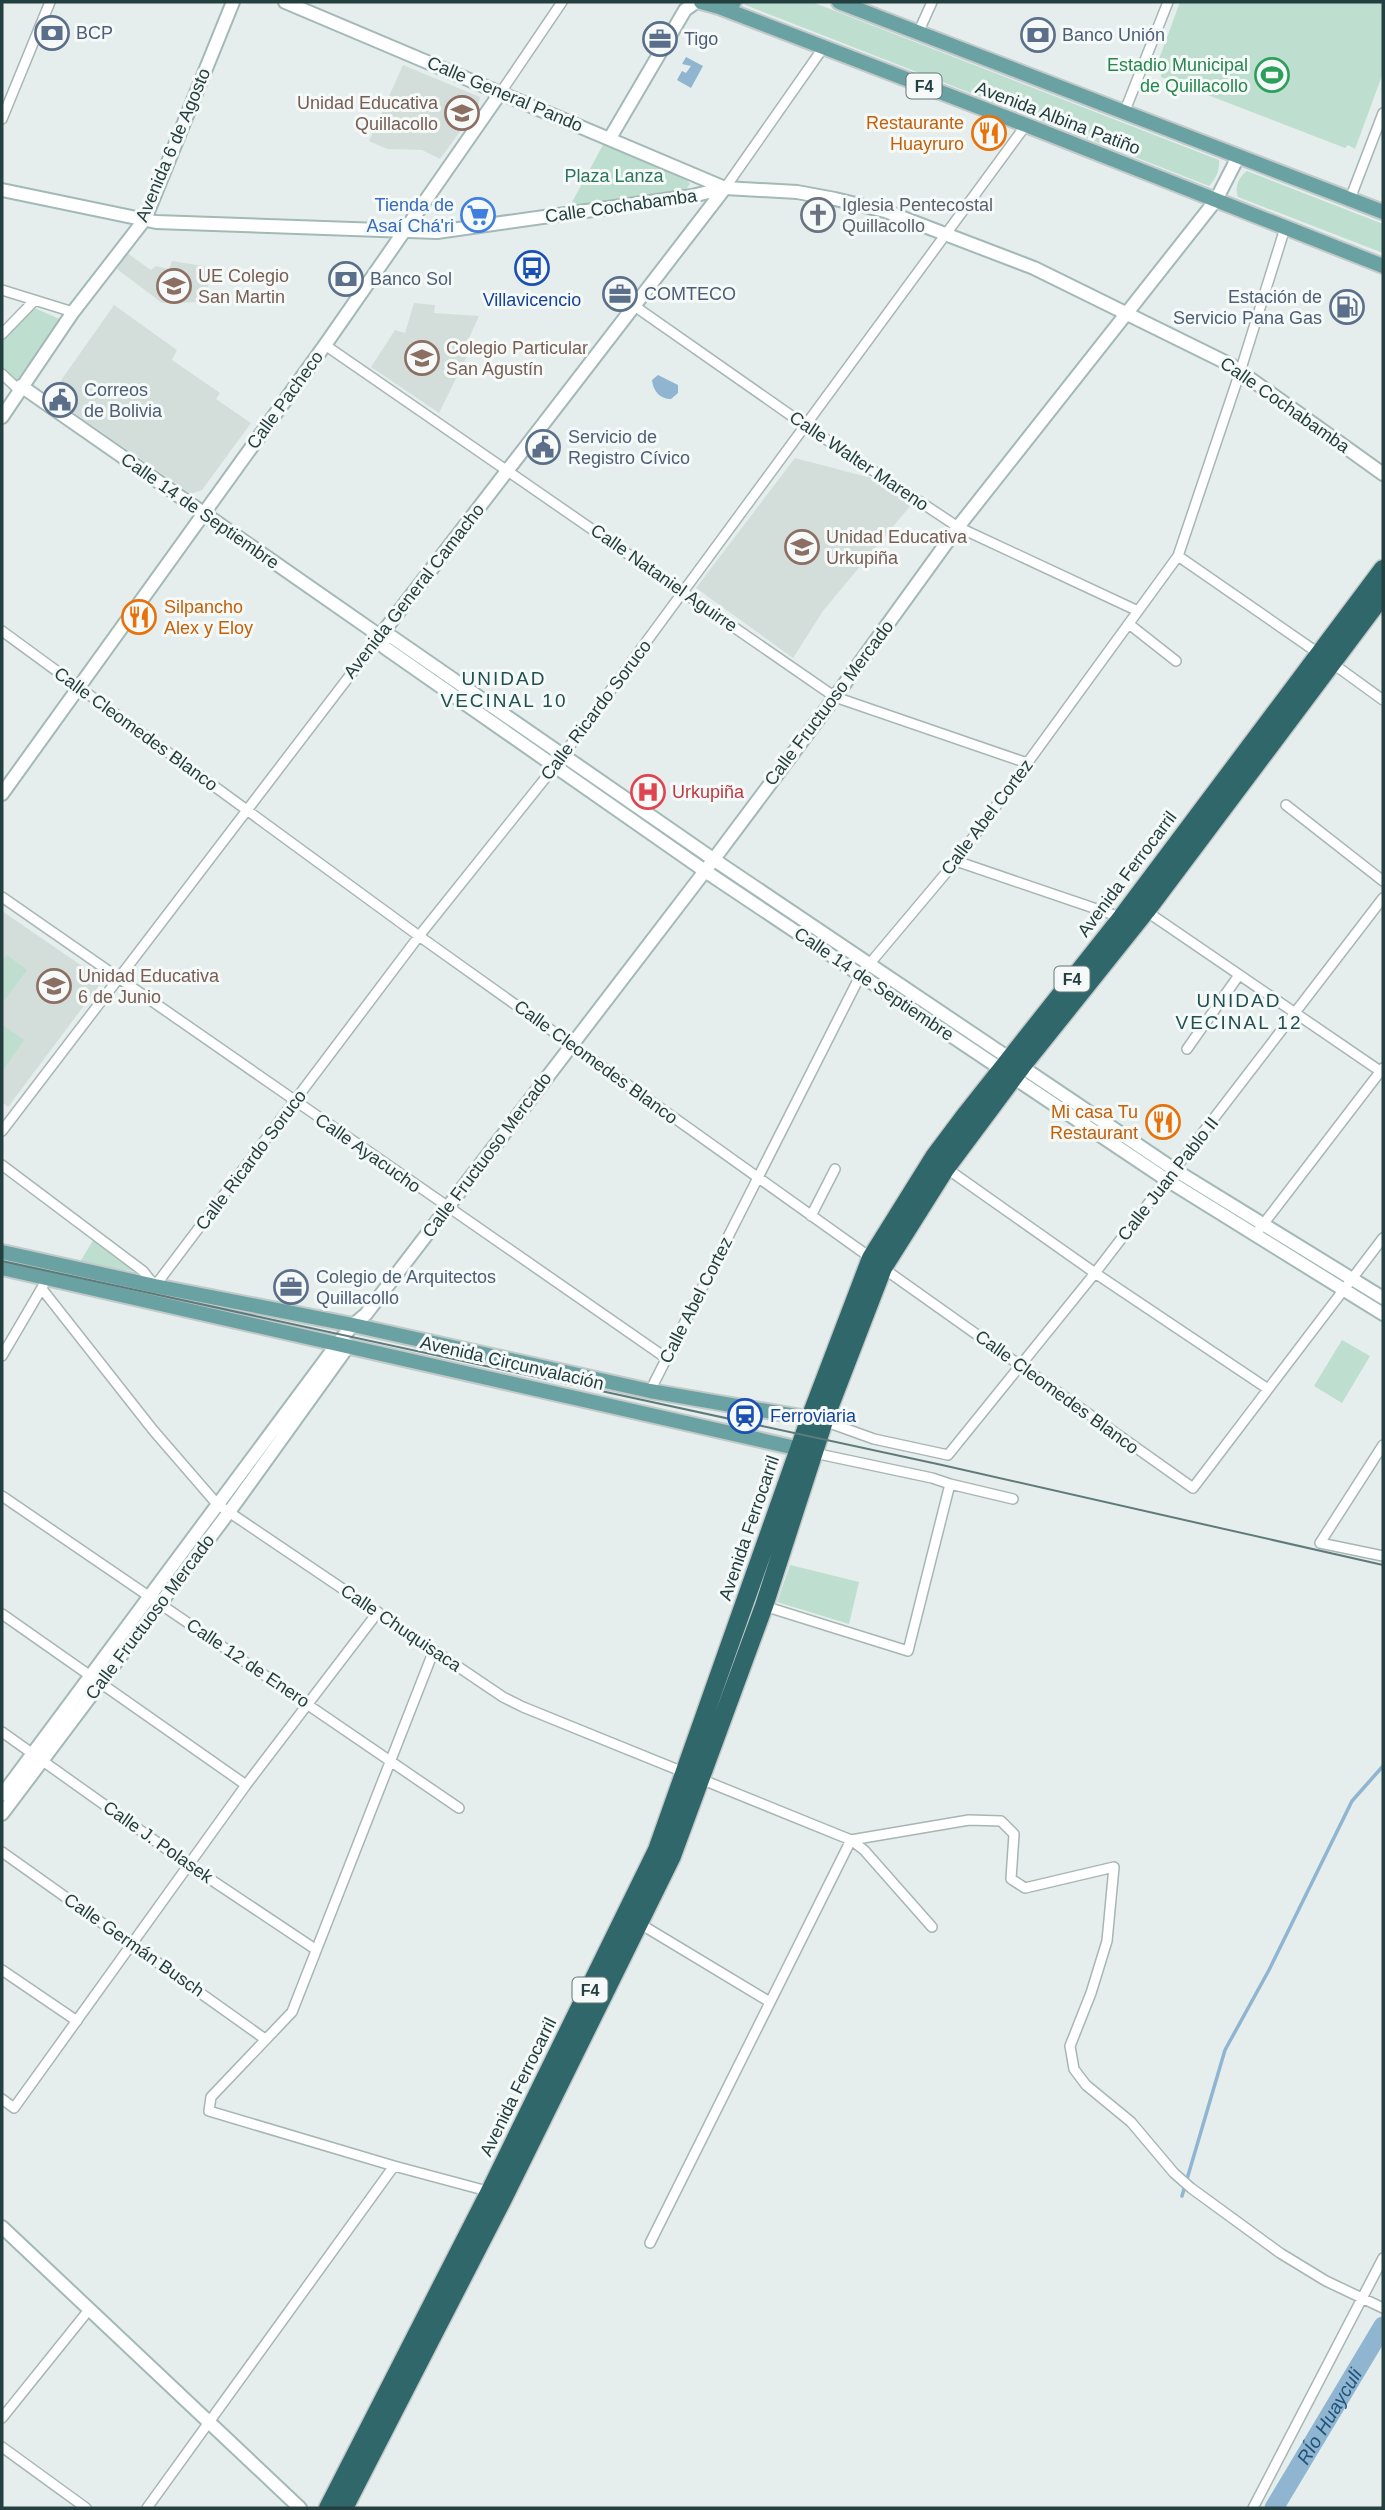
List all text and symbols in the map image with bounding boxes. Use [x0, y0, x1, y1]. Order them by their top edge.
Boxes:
bank icon: BCP [33, 14, 71, 52]
bank icon: Banco Unión [1019, 16, 1057, 54]
office icon: Tigo [641, 20, 679, 58]
place label: BCP [76, 23, 113, 43]
place label: Banco Unión [1062, 25, 1165, 45]
place label: Tigo [684, 29, 718, 49]
street label: Calle General Pando [424, 52, 586, 136]
place label: Estadio Municipal de Quillacollo [1107, 55, 1248, 96]
sports icon: Estadio Municipal de Quillacollo [1253, 56, 1291, 94]
street label: Avenida 6 de Agosto [132, 65, 214, 225]
road number: F4 [906, 74, 942, 99]
street label: Avenida Albina Patiño [973, 77, 1143, 159]
place label: Unidad Educativa Quillacollo [297, 93, 439, 134]
school or university icon: Unidad Educativa Quillacollo [443, 94, 481, 132]
place label: Restaurante Huayruro [866, 113, 964, 154]
restaurant icon: Restaurante Huayruro [970, 114, 1008, 152]
park label: Plaza Lanza [564, 166, 665, 186]
street label: Calle Cochabamba [544, 185, 699, 227]
place label: Tienda de Asaí Chá'ri [367, 195, 454, 236]
place label: Iglesia Pentecostal Quillacollo [842, 195, 993, 236]
supermarket icon: Tienda de Asaí Chá'ri [459, 196, 497, 234]
church icon: Iglesia Pentecostal Quillacollo [799, 196, 837, 234]
bus stop icon: Villavicencio [513, 249, 551, 287]
bank icon: Banco Sol [327, 260, 365, 298]
place label: UE Colegio San Martin [198, 266, 289, 307]
school or university icon: UE Colegio San Martin [155, 267, 193, 305]
place label: Banco Sol [370, 269, 452, 289]
office icon: COMTECO [601, 275, 639, 313]
place label: COMTECO [644, 284, 736, 304]
place label: Estación de Servicio Pana Gas [1173, 287, 1322, 328]
fuel station icon: Estación de Servicio Pana Gas [1328, 288, 1366, 326]
place label: Villavicencio [483, 290, 581, 310]
place label: Colegio Particular San Agustín [446, 338, 588, 379]
school or university icon: Colegio Particular San Agustín [403, 339, 441, 377]
street label: Calle Pacheco [243, 347, 327, 453]
street label: Calle Cochabamba [1217, 353, 1354, 458]
place label: Correos de Bolivia [84, 380, 163, 421]
public building icon: Correos de Bolivia [41, 381, 79, 419]
street label: Calle Walter Mareno [786, 407, 932, 515]
place label: Servicio de Registro Cívico [568, 427, 690, 468]
public building icon: Servicio de Registro Cívico [524, 428, 562, 466]
street label: Calle 14 de Septiembre [117, 449, 283, 573]
street label: Avenida General Camacho [340, 500, 488, 682]
street label: Calle Nataniel Aguirre [587, 520, 741, 636]
place label: Unidad Educativa Urkupiña [826, 527, 968, 568]
school or university icon: Unidad Educativa Urkupiña [783, 528, 821, 566]
place label: Silpancho Alex y Eloy [164, 597, 253, 638]
restaurant icon: Silpancho Alex y Eloy [120, 598, 158, 636]
street label: Calle Fructuoso Mercado [761, 617, 897, 789]
street label: Calle Ricardo Soruco [537, 636, 655, 784]
street label: Calle Cleomedes Blanco [50, 663, 222, 795]
district label: UNIDAD VECINAL 10 [440, 668, 568, 711]
street label: Calle Abel Cortez [937, 755, 1037, 879]
hospital icon: Urkupiña [629, 773, 667, 811]
place label: Urkupiña [672, 782, 745, 802]
street label: Avenida Ferrocarril [1073, 807, 1181, 941]
street label: Calle 14 de Septiembre [790, 923, 958, 1045]
place label: Unidad Educativa 6 de Junio [78, 966, 220, 1007]
school or university icon: Unidad Educativa 6 de Junio [35, 967, 73, 1005]
road number: F4 [1054, 967, 1090, 992]
district label: UNIDAD VECINAL 12 [1175, 990, 1303, 1033]
street label: Calle Cleomedes Blanco [510, 996, 682, 1128]
street label: Calle Fructuoso Mercado [419, 1069, 555, 1241]
street label: Calle Ricardo Soruco [192, 1086, 310, 1234]
place label: Mi casa Tu Restaurant [1050, 1102, 1138, 1143]
restaurant icon: Mi casa Tu Restaurant [1144, 1103, 1182, 1141]
street label: Calle Ayacucho [312, 1109, 424, 1197]
street label: Calle Juan Pablo II [1114, 1113, 1222, 1245]
street label: Calle Abel Cortez [656, 1234, 736, 1366]
place label: Colegio de Arquitectos Quillacollo [316, 1267, 496, 1308]
office icon: Colegio de Arquitectos Quillacollo [272, 1268, 310, 1306]
street label: Calle Cleomedes Blanco [971, 1326, 1143, 1458]
street label: Avenida Circunvalación [418, 1332, 606, 1394]
station icon: Ferroviaria [726, 1397, 764, 1435]
place label: Ferroviaria [770, 1406, 857, 1426]
street label: Avenida Ferrocarril [715, 1453, 783, 1603]
street label: Calle Fructuoso Mercado [82, 1531, 218, 1703]
street label: Calle Chuquisaca [337, 1580, 466, 1676]
street label: Calle 12 de Enero [183, 1614, 313, 1712]
street label: Calle J. Polasek [99, 1797, 217, 1888]
street label: Calle Germán Busch [60, 1889, 208, 2001]
road number: F4 [572, 1978, 608, 2002]
street label: Avenida Ferrocarril [476, 2014, 560, 2160]
water label: RÍo Huayculi [1292, 2364, 1366, 2468]

